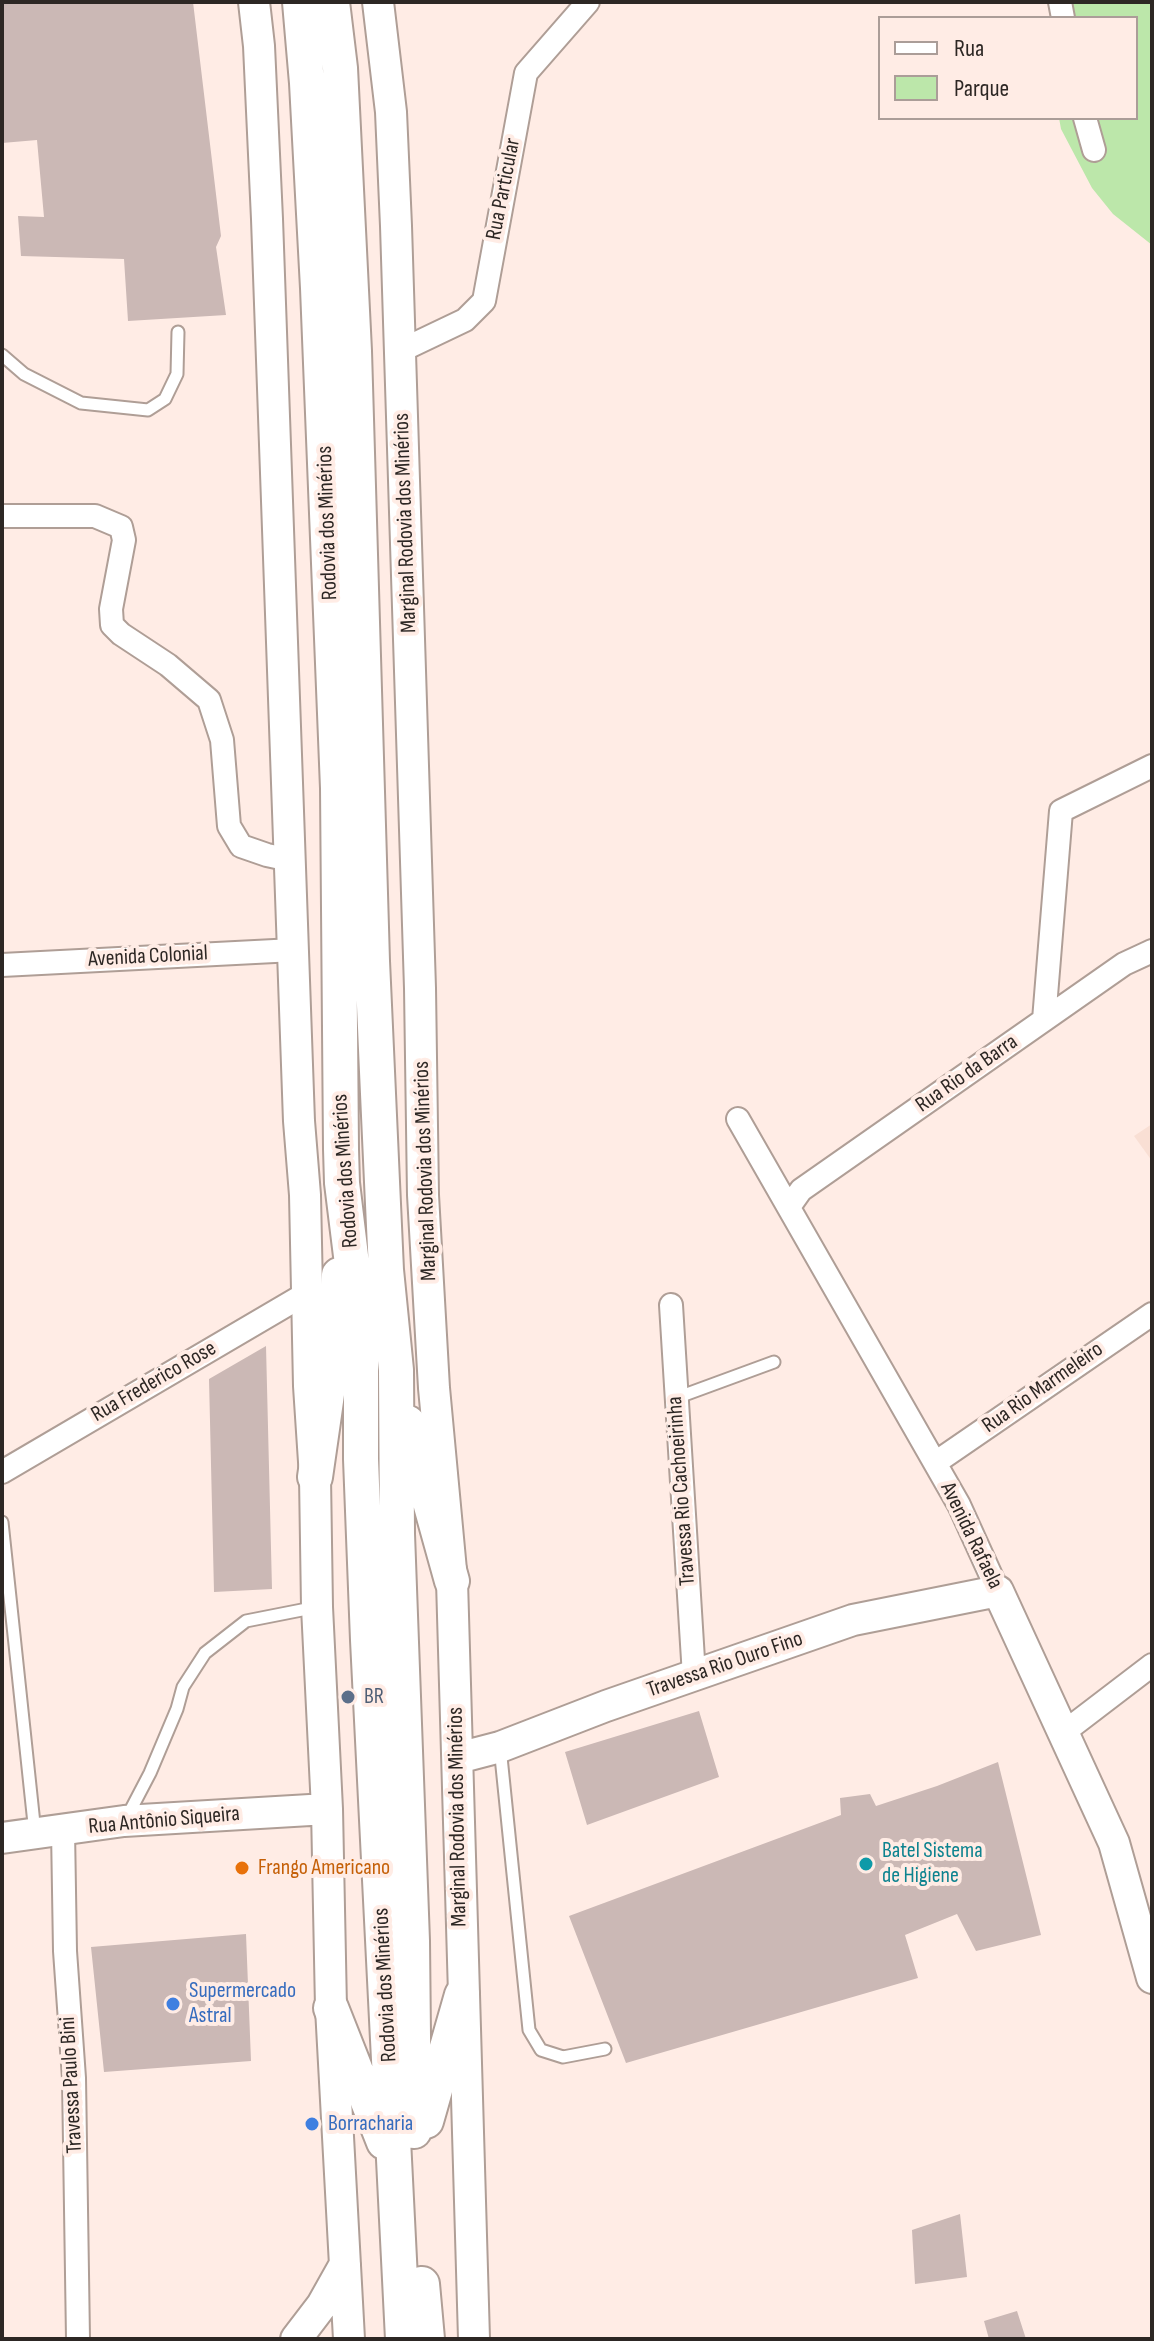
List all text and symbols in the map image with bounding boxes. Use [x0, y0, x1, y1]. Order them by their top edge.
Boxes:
legend [878, 16, 1138, 120]
text: Rua [954, 34, 984, 63]
text: Parque [954, 74, 1009, 103]
street label: Rua Particular [481, 136, 527, 242]
street label: Marginal Rodovia dos Minérios [389, 413, 423, 633]
street label: Rodovia dos Minérios [312, 445, 344, 601]
street label: Avenida Colonial [87, 941, 209, 973]
street label: Rua Rio da Barra [911, 1029, 1023, 1119]
street label: Marginal Rodovia dos Minérios [409, 1061, 443, 1281]
street label: Rodovia dos Minérios [327, 1093, 365, 1249]
street label: Rua Frederico Rose [87, 1336, 221, 1428]
street label: Rua Rio Marmeleiro [978, 1337, 1108, 1439]
street label: Travessa Rio Cachoeirinha [662, 1395, 702, 1587]
street label: Avenida Rafaela [934, 1478, 1008, 1594]
street label: Travessa Rio Ouro Fino [644, 1626, 806, 1704]
place label: BR [364, 1684, 384, 1710]
marker: BR [339, 1688, 357, 1706]
street label: Marginal Rodovia dos Minérios [443, 1707, 473, 1927]
street label: Rua Antônio Siqueira [87, 1801, 241, 1841]
place label: Batel Sistema de Higiene [882, 1838, 983, 1890]
place label: Frango Americano [258, 1855, 390, 1881]
marker: Batel Sistema de Higiene [857, 1855, 875, 1873]
marker: Frango Americano [233, 1859, 251, 1877]
street label: Rodovia dos Minérios [369, 1907, 403, 2063]
place label: Supermercado Astral [189, 1978, 296, 2030]
marker: Supermercado Astral [164, 1995, 182, 2013]
street label: Travessa Paulo Bini [55, 2016, 89, 2154]
place label: Borracharia [328, 2111, 413, 2137]
marker: Borracharia [303, 2115, 321, 2133]

